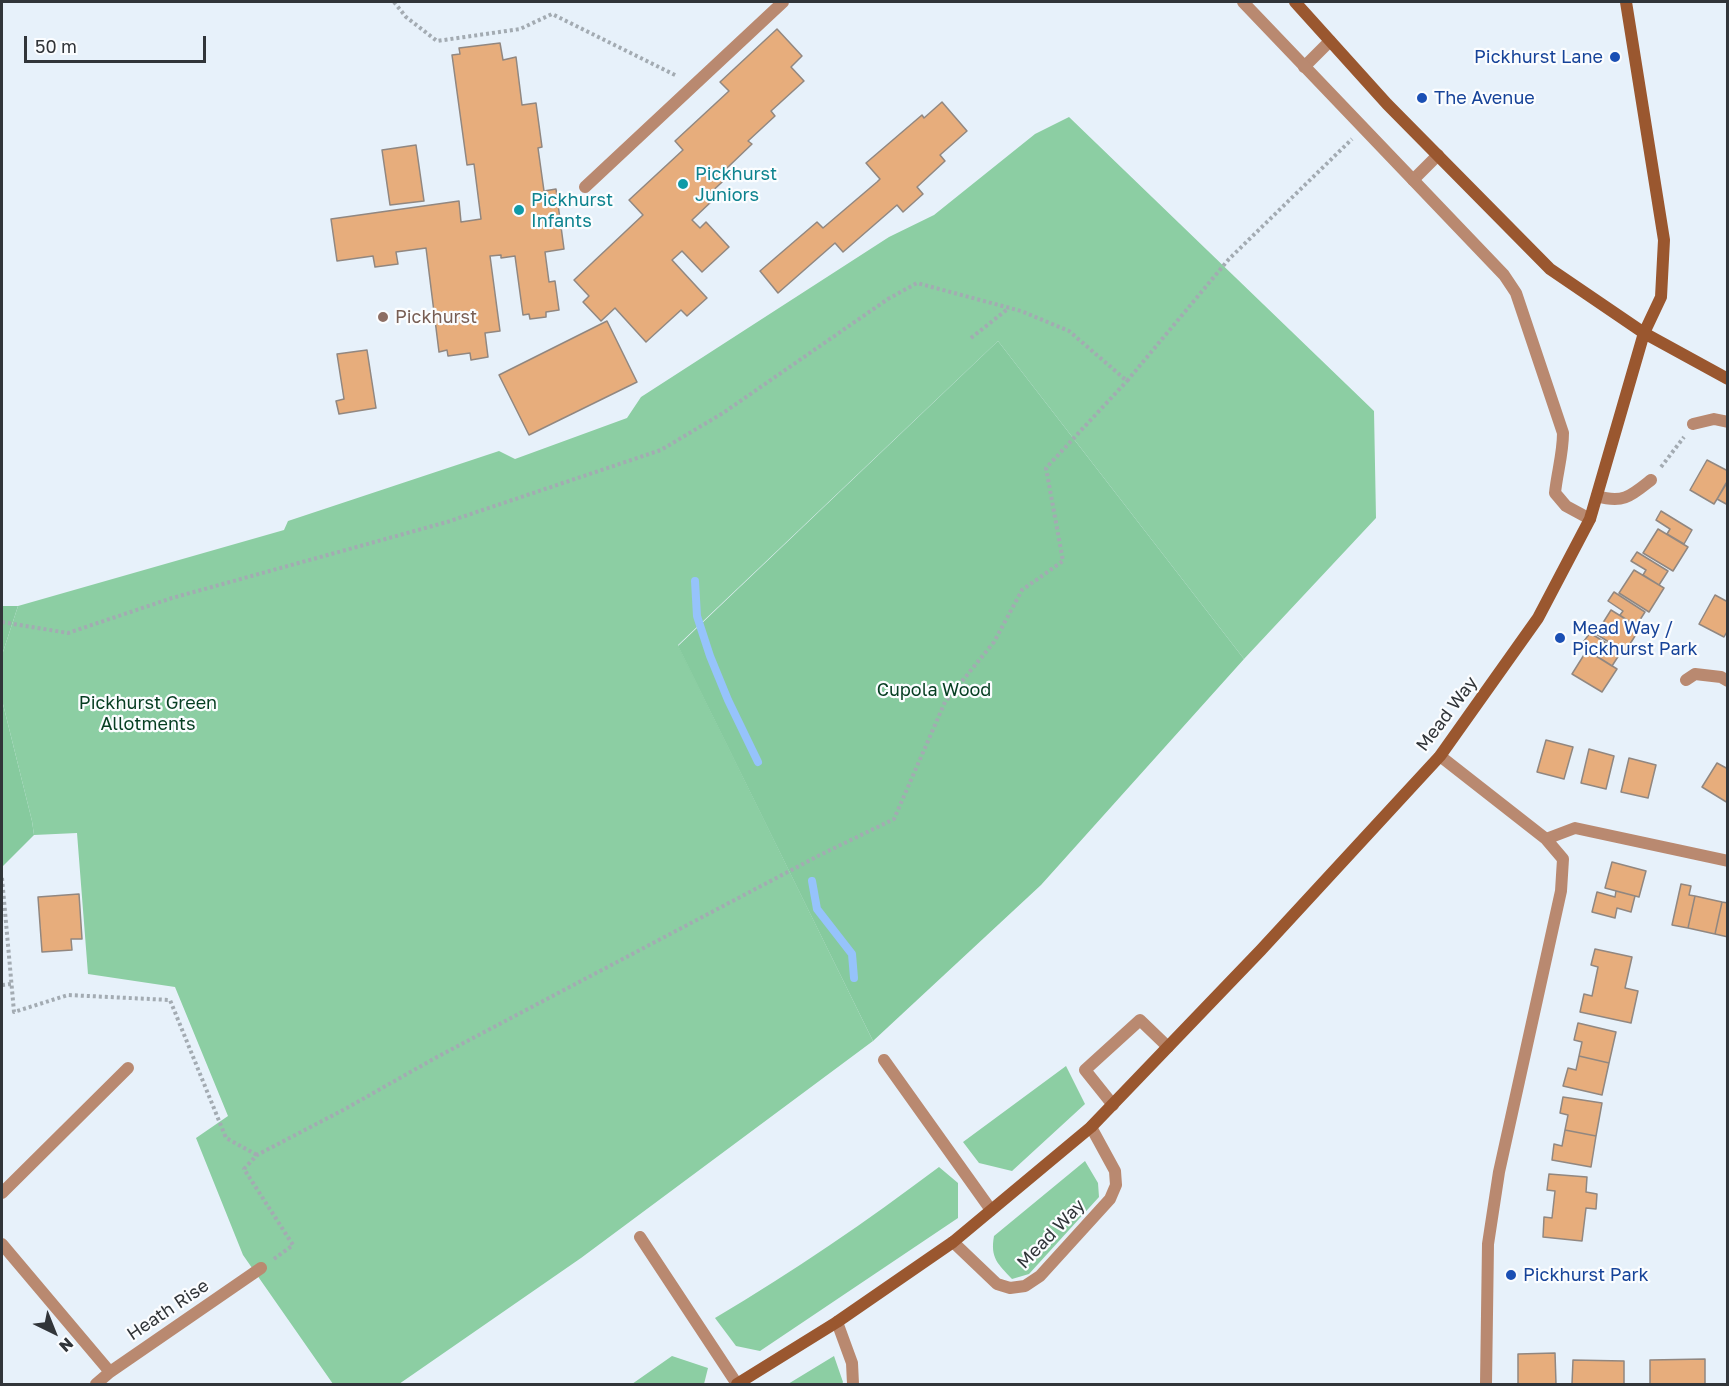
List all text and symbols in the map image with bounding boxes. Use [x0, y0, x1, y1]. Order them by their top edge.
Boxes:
scale bar [27, 24, 208, 62]
text: 50 m [35, 35, 77, 57]
place label: Pickhurst Lane [1474, 46, 1603, 68]
marker: Pickhurst Lane [1608, 50, 1622, 64]
place label: The Avenue [1434, 87, 1535, 109]
marker: The Avenue [1415, 91, 1429, 105]
place label: Pickhurst Juniors [695, 163, 777, 206]
marker: Pickhurst Juniors [676, 177, 690, 191]
place label: Pickhurst Infants [531, 189, 613, 232]
marker: Pickhurst Infants [512, 203, 526, 217]
place label: Pickhurst [395, 306, 477, 328]
marker: Pickhurst [376, 310, 390, 324]
place label: Mead Way / Pickhurst Park [1572, 617, 1698, 660]
marker: Mead Way / Pickhurst Park [1553, 631, 1567, 645]
street label: Mead Way [1412, 672, 1482, 756]
park label: Cupola Wood [877, 679, 991, 701]
park label: Pickhurst Green Allotments [79, 692, 217, 734]
street label: Mead Way [1013, 1195, 1089, 1273]
place label: Pickhurst Park [1523, 1264, 1649, 1286]
marker: Pickhurst Park [1504, 1268, 1518, 1282]
street label: Heath Rise [123, 1275, 213, 1345]
north arrow [24, 1302, 84, 1362]
text: N [55, 1334, 78, 1357]

